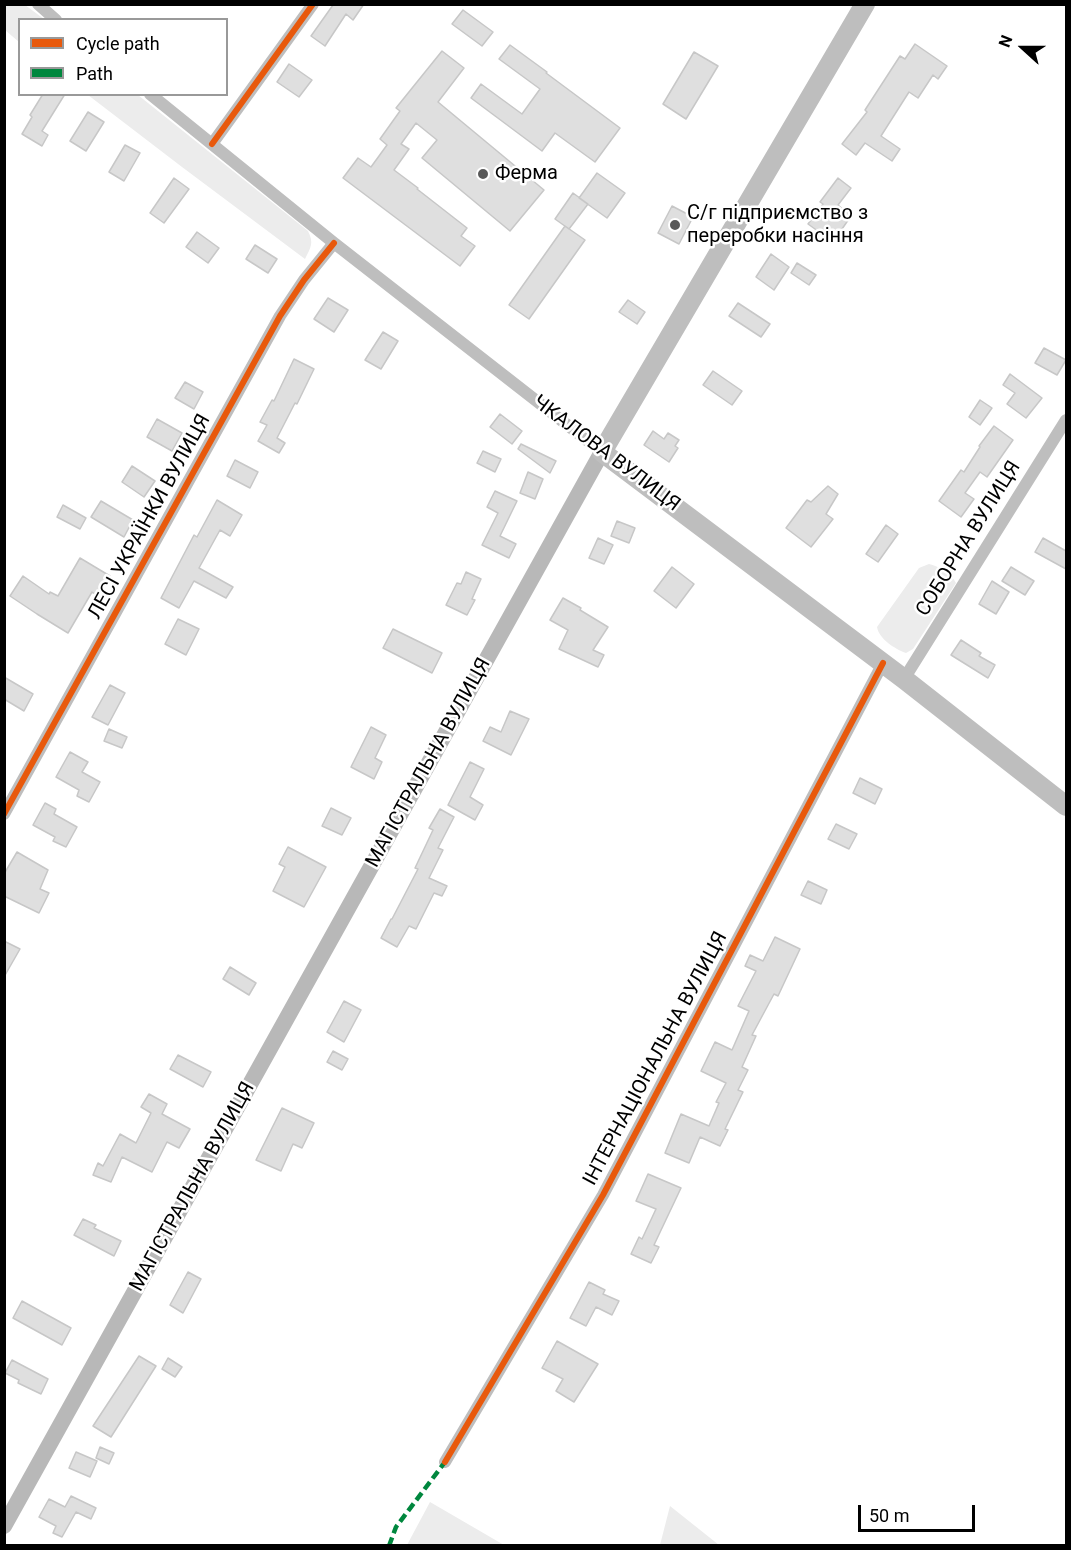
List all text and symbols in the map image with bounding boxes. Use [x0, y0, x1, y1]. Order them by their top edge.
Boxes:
legend [18, 18, 228, 96]
north arrow [993, 18, 1053, 78]
text: Cycle path [76, 33, 160, 54]
text: N [995, 33, 1017, 50]
text: Path [76, 63, 113, 84]
place label: Ферма [495, 162, 558, 186]
marker: Ферма [476, 167, 490, 181]
place label: С/г підприємство з переробки насіння [687, 202, 868, 249]
marker: С/г підприємство з переробки насіння [668, 218, 682, 232]
street label: ЧКАЛОВА ВУЛИЦЯ [528, 391, 684, 517]
street label: ЛЕСІ УКРАЇНКИ ВУЛИЦЯ [84, 410, 216, 624]
street label: СОБОРНА ВУЛИЦЯ [912, 457, 1026, 621]
street label: МАГІСТРАЛЬНА ВУЛИЦЯ [361, 654, 497, 872]
street label: ІНТЕРНАЦІОНАЛЬНА ВУЛИЦЯ [579, 928, 733, 1190]
street label: МАГІСТРАЛЬНА ВУЛИЦЯ [125, 1078, 261, 1296]
scale bar [861, 1493, 978, 1531]
text: 50 m [869, 1505, 909, 1526]

